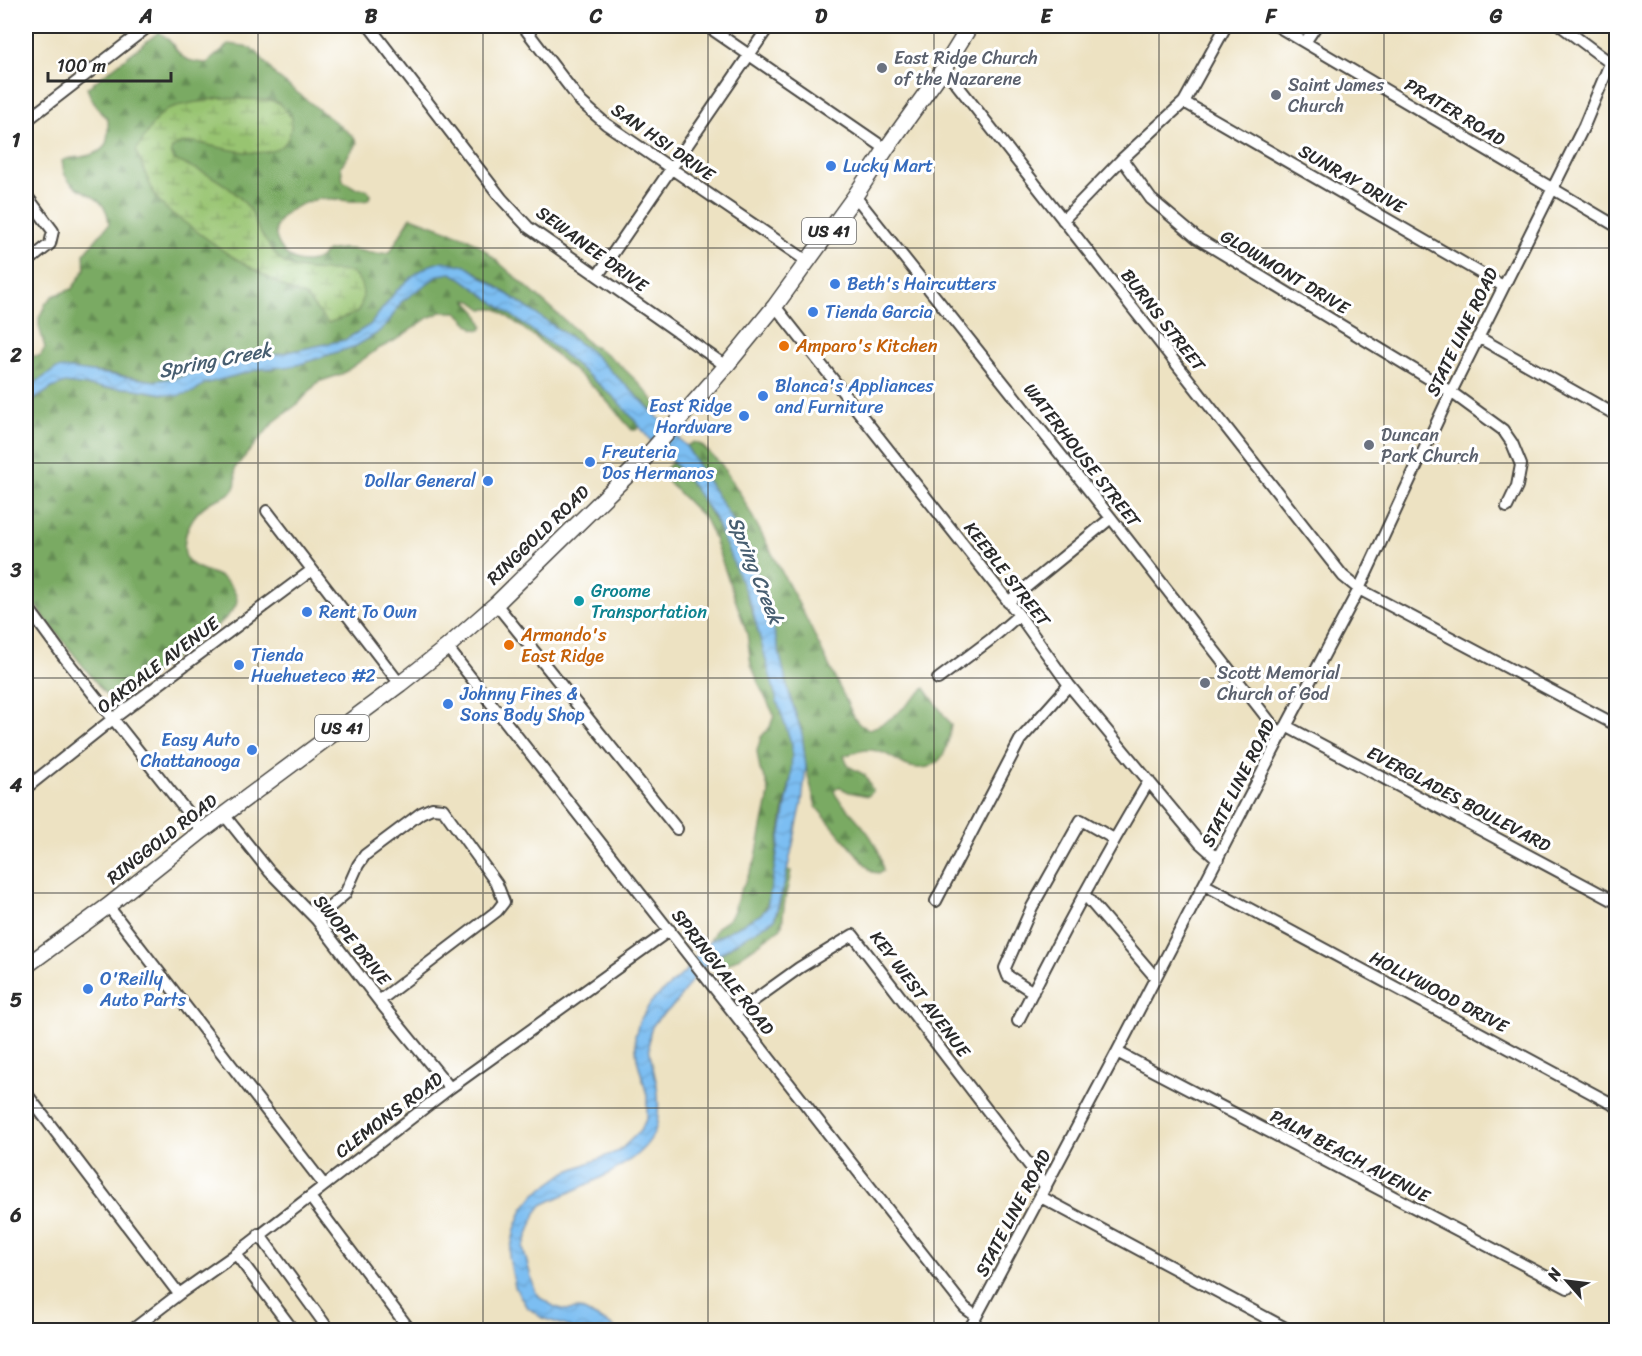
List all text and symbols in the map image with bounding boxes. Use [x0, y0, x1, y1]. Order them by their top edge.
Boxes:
text: A [138, 0, 153, 34]
text: B [365, 0, 378, 34]
text: C [589, 0, 603, 34]
text: D [815, 0, 828, 34]
text: E [1040, 0, 1053, 34]
text: F [1265, 0, 1278, 34]
text: G [1489, 0, 1503, 34]
place label: East Ridge Church of the Nazarene [894, 42, 1038, 95]
scale bar [48, 45, 171, 83]
text: 100 m [57, 50, 106, 82]
marker: East Ridge Church of the Nazarene [875, 61, 889, 75]
place label: Saint James Church [1288, 69, 1385, 122]
street label: PRATER ROAD [1398, 69, 1512, 155]
marker: Saint James Church [1269, 88, 1283, 102]
street label: SAN HSI DRIVE [604, 94, 723, 190]
text: 1 [12, 123, 21, 158]
street label: SUNRAY DRIVE [1292, 135, 1413, 223]
place label: Lucky Mart [843, 150, 933, 182]
marker: Lucky Mart [824, 159, 838, 173]
street label: SEWANEE DRIVE [529, 197, 656, 301]
road number: US 41 [802, 218, 856, 244]
street label: GLOWMONT DRIVE [1214, 221, 1357, 324]
street label: BURNS STREET [1112, 261, 1215, 380]
street label: STATE LINE ROAD [1417, 262, 1507, 402]
place label: Beth's Haircutters [847, 268, 997, 300]
marker: Beth's Haircutters [828, 277, 842, 291]
place label: Tienda Garcia [825, 296, 933, 328]
marker: Tienda Garcia [806, 305, 820, 319]
place label: Amparo's Kitchen [795, 330, 938, 362]
water label: Spring Creek [156, 332, 276, 389]
text: 2 [9, 338, 22, 373]
marker: Amparo's Kitchen [777, 339, 791, 353]
place label: Blanca's Appliances and Furniture [775, 370, 934, 423]
street label: WATERHOUSE STREET [1015, 376, 1150, 535]
marker: Blanca's Appliances and Furniture [756, 389, 770, 403]
place label: East Ridge Hardware [649, 390, 732, 443]
marker: East Ridge Hardware [737, 409, 751, 423]
place label: Duncan Park Church [1381, 419, 1479, 472]
place label: Freuteria Dos Hermanos [602, 436, 715, 489]
marker: Duncan Park Church [1362, 438, 1376, 452]
marker: Freuteria Dos Hermanos [583, 455, 597, 469]
place label: Dollar General [364, 465, 477, 497]
marker: Dollar General [481, 474, 495, 488]
street label: RINGGOLD ROAD [479, 477, 597, 593]
water label: Spring Creek [718, 511, 794, 631]
street label: KEEBLE STREET [955, 514, 1059, 635]
text: 3 [10, 553, 22, 588]
place label: Groome Transportation [591, 575, 707, 628]
marker: Groome Transportation [572, 594, 586, 608]
place label: Rent To Own [319, 596, 417, 628]
marker: Rent To Own [300, 605, 314, 619]
street label: OAKDALE AVENUE [90, 607, 227, 722]
place label: Armando's East Ridge [520, 619, 607, 672]
marker: Armando's East Ridge [502, 638, 516, 652]
place label: Tienda Huehueteco #2 [251, 639, 376, 692]
place label: Scott Memorial Church of God [1217, 657, 1341, 710]
marker: Tienda Huehueteco #2 [232, 658, 246, 672]
marker: Scott Memorial Church of God [1198, 676, 1212, 690]
place label: Johnny Fines & Sons Body Shop [459, 678, 585, 731]
marker: Johnny Fines & Sons Body Shop [441, 697, 455, 711]
street label: STATE LINE ROAD [1192, 713, 1284, 853]
road number: US 41 [315, 715, 369, 741]
place label: Easy Auto Chattanooga [141, 724, 241, 777]
street label: EVERGLADES BOULEVARD [1361, 737, 1557, 861]
marker: Easy Auto Chattanooga [245, 743, 259, 757]
text: 4 [9, 768, 23, 803]
street label: RINGGOLD ROAD [99, 785, 225, 893]
street label: SWOPE DRIVE [305, 887, 400, 994]
street label: SPRINGVALE ROAD [663, 902, 783, 1043]
street label: KEY WEST AVENUE [861, 924, 979, 1065]
street label: HOLLYWOOD DRIVE [1364, 942, 1515, 1043]
place label: O'Reilly Auto Parts [99, 963, 187, 1016]
marker: O'Reilly Auto Parts [81, 982, 95, 996]
text: 5 [10, 983, 22, 1018]
street label: CLEMONS ROAD [328, 1063, 450, 1167]
street label: PALM BEACH AVENUE [1264, 1100, 1436, 1212]
street label: STATE LINE ROAD [966, 1143, 1060, 1282]
text: 6 [9, 1198, 22, 1233]
north arrow [1537, 1251, 1597, 1311]
text: N [1538, 1262, 1570, 1287]

